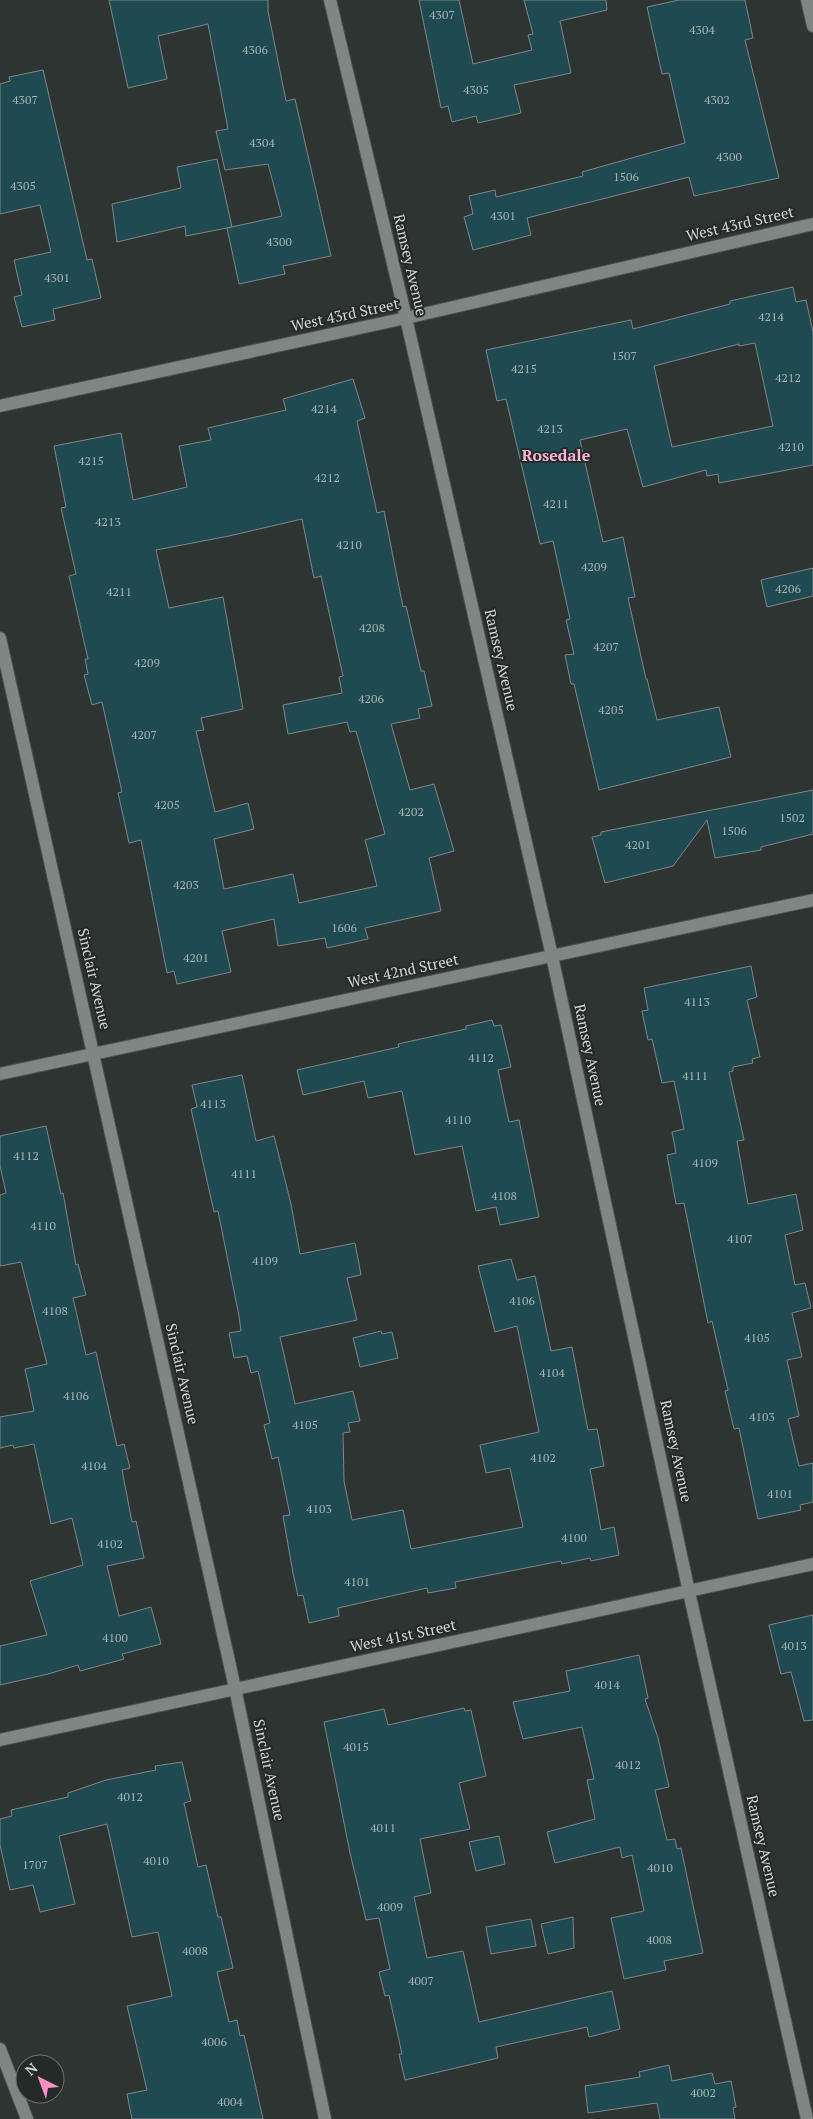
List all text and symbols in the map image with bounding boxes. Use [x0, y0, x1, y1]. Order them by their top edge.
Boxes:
house number: 4307 [429, 7, 455, 22]
house number: 4304 [689, 22, 715, 37]
house number: 4306 [242, 42, 268, 57]
house number: 4305 [463, 82, 489, 97]
house number: 4307 [12, 92, 38, 107]
house number: 4302 [704, 92, 730, 107]
house number: 4304 [249, 135, 275, 150]
house number: 4300 [716, 149, 742, 164]
house number: 1506 [613, 169, 639, 184]
house number: 4305 [10, 178, 36, 193]
street label: West 43rd Street [684, 201, 796, 245]
house number: 4301 [490, 208, 516, 223]
street label: Ramsey Avenue [390, 212, 432, 318]
house number: 4300 [266, 234, 292, 249]
house number: 4301 [44, 270, 70, 285]
street label: West 43rd Street [289, 293, 401, 335]
house number: 4214 [758, 309, 784, 324]
house number: 1507 [611, 348, 637, 363]
house number: 4215 [511, 361, 537, 376]
house number: 4212 [775, 370, 801, 385]
house number: 4214 [311, 401, 337, 416]
house number: 4213 [537, 421, 563, 436]
house number: 4210 [778, 439, 804, 454]
district label: Rosedale [522, 444, 591, 466]
house number: 4215 [78, 453, 104, 468]
house number: 4212 [314, 470, 340, 485]
house number: 4211 [543, 496, 569, 511]
house number: 4213 [95, 514, 121, 529]
house number: 4210 [336, 537, 362, 552]
house number: 4209 [581, 559, 607, 574]
house number: 4206 [775, 581, 801, 596]
house number: 4211 [106, 584, 132, 599]
street label: Ramsey Avenue [481, 607, 523, 713]
house number: 4208 [359, 620, 385, 635]
house number: 4207 [593, 639, 619, 654]
house number: 4209 [134, 655, 160, 670]
house number: 4206 [358, 691, 384, 706]
house number: 4205 [598, 702, 624, 717]
house number: 4207 [131, 727, 157, 742]
house number: 4205 [154, 797, 180, 812]
house number: 4202 [398, 804, 424, 819]
house number: 1502 [779, 810, 805, 825]
house number: 1506 [721, 823, 747, 838]
house number: 4201 [625, 837, 651, 852]
house number: 4203 [173, 877, 199, 892]
house number: 1606 [331, 920, 357, 935]
street label: Sinclair Avenue [74, 926, 116, 1031]
street label: West 42nd Street [345, 948, 461, 992]
house number: 4201 [183, 950, 209, 965]
house number: 4113 [684, 994, 710, 1009]
street label: Ramsey Avenue [570, 1002, 612, 1108]
house number: 4112 [468, 1050, 494, 1065]
house number: 4111 [682, 1068, 708, 1083]
house number: 4113 [200, 1096, 226, 1111]
house number: 4110 [445, 1112, 471, 1127]
house number: 4112 [13, 1148, 39, 1163]
house number: 4109 [692, 1155, 718, 1170]
house number: 4111 [231, 1166, 257, 1181]
house number: 4108 [491, 1188, 517, 1203]
house number: 4110 [30, 1218, 56, 1233]
house number: 4107 [727, 1231, 753, 1246]
house number: 4109 [252, 1253, 278, 1268]
house number: 4106 [509, 1293, 535, 1308]
house number: 4108 [42, 1303, 68, 1318]
street label: Sinclair Avenue [162, 1321, 204, 1426]
house number: 4105 [744, 1330, 770, 1345]
house number: 4104 [539, 1365, 565, 1380]
house number: 4106 [63, 1388, 89, 1403]
street label: Ramsey Avenue [656, 1398, 698, 1504]
house number: 4103 [749, 1409, 775, 1424]
house number: 4105 [292, 1417, 318, 1432]
house number: 4102 [530, 1450, 556, 1465]
house number: 4104 [81, 1458, 107, 1473]
house number: 4101 [767, 1486, 793, 1501]
house number: 4103 [306, 1501, 332, 1516]
house number: 4100 [561, 1530, 587, 1545]
house number: 4102 [97, 1536, 123, 1551]
house number: 4101 [344, 1574, 370, 1589]
street label: West 41st Street [348, 1614, 458, 1656]
house number: 4100 [102, 1630, 128, 1645]
house number: 4013 [781, 1638, 807, 1653]
house number: 4014 [594, 1677, 620, 1692]
street label: Sinclair Avenue [249, 1717, 290, 1822]
house number: 4015 [343, 1739, 369, 1754]
house number: 4012 [615, 1757, 641, 1772]
house number: 4012 [117, 1789, 143, 1804]
street label: Ramsey Avenue [743, 1793, 785, 1899]
house number: 4011 [370, 1820, 396, 1835]
house number: 4010 [143, 1853, 169, 1868]
house number: 1707 [22, 1857, 48, 1872]
house number: 4010 [647, 1860, 673, 1875]
house number: 4009 [377, 1899, 403, 1914]
house number: 4008 [646, 1932, 672, 1947]
house number: 4008 [182, 1943, 208, 1958]
house number: 4007 [408, 1973, 434, 1988]
house number: 4006 [201, 2034, 227, 2049]
north arrow [15, 2054, 65, 2104]
text: N [21, 2058, 42, 2080]
house number: 4002 [690, 2085, 716, 2100]
house number: 4004 [217, 2094, 243, 2109]

